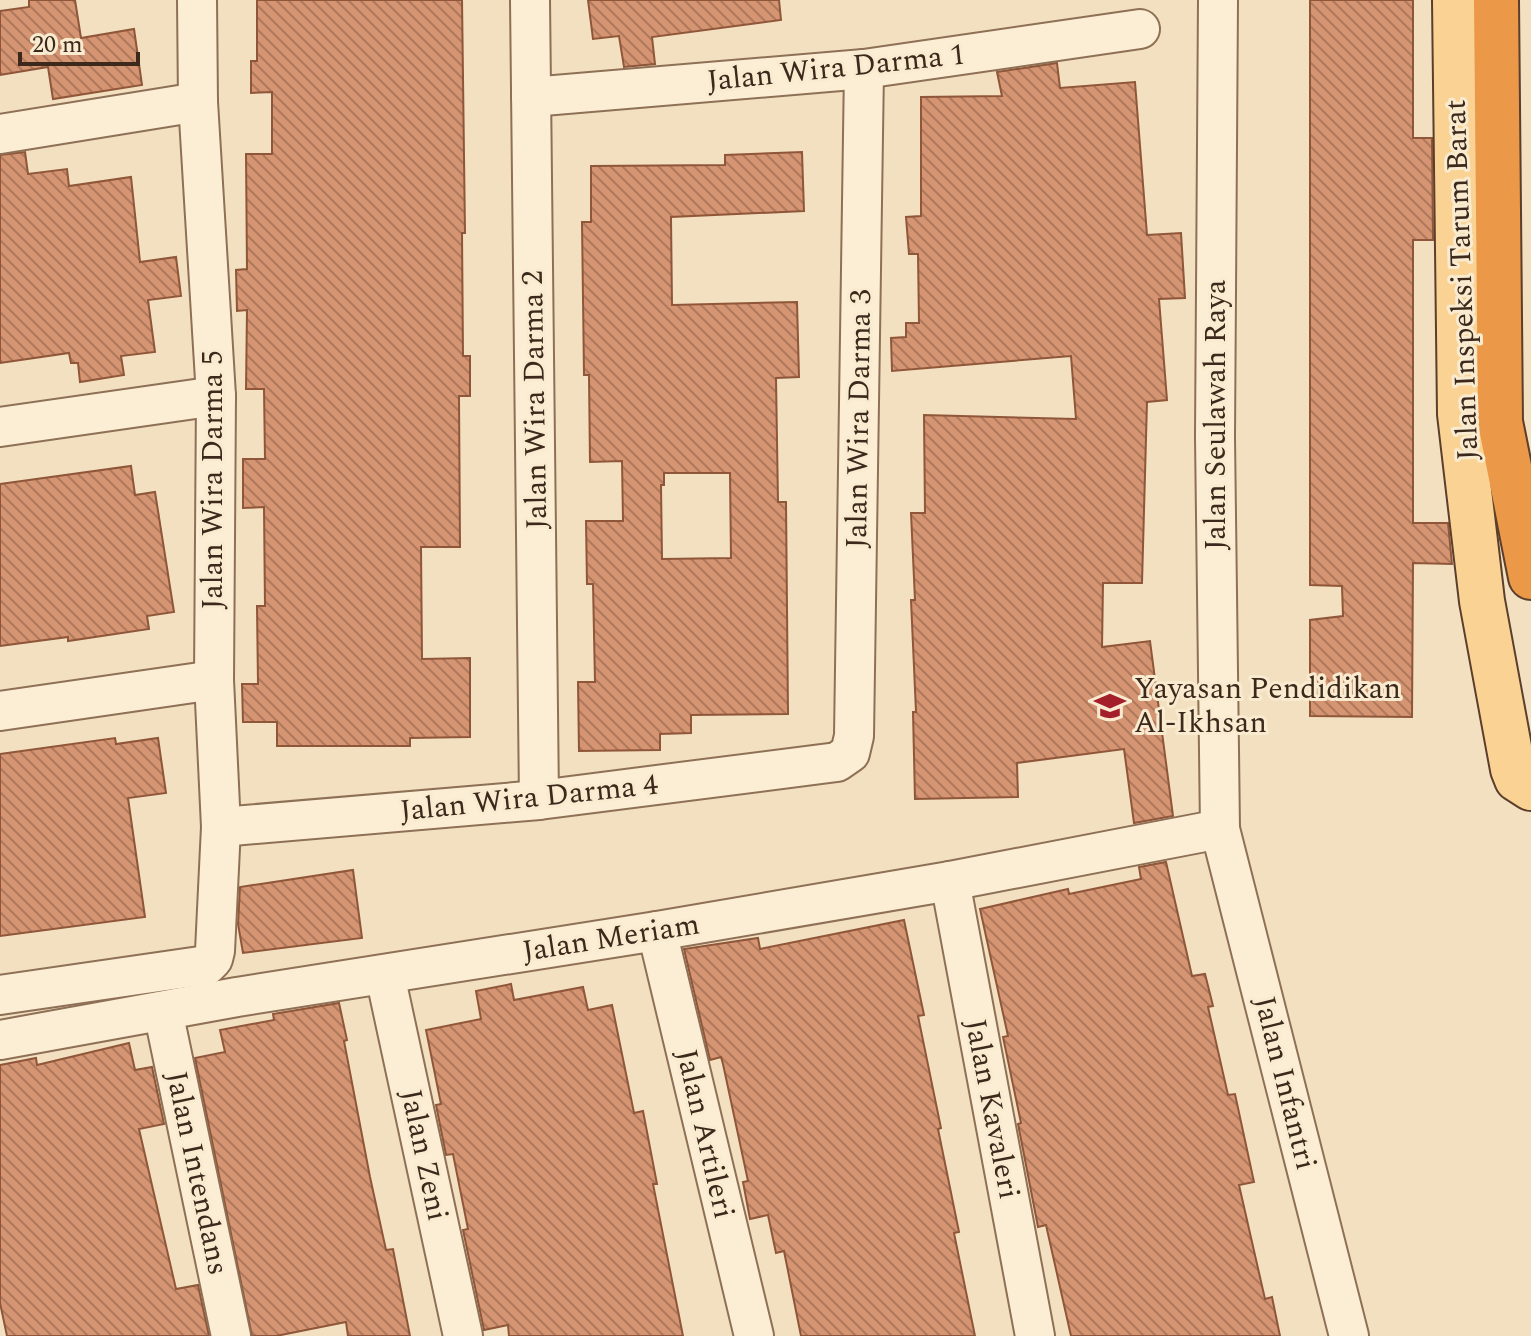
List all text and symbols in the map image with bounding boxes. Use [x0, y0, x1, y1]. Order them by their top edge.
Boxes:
scale bar [20, 16, 138, 66]
text: 20 m [32, 27, 83, 63]
street label: Jalan Wira Darma 1 [705, 32, 967, 104]
street label: Jalan Inspeksi Tarum Barat [1433, 99, 1491, 461]
street label: Jalan Wira Darma 2 [510, 270, 560, 530]
street label: Jalan Seulawah Raya [1193, 279, 1239, 550]
street label: Jalan Wira Darma 3 [834, 289, 884, 549]
street label: Jalan Wira Darma 5 [190, 350, 236, 610]
place label: Yayasan Pendidikan Al-Ikhsan [1134, 666, 1401, 746]
school or university icon: Yayasan Pendidikan Al-Ikhsan [1093, 689, 1127, 723]
street label: Jalan Wira Darma 4 [398, 762, 660, 834]
street label: Jalan Meriam [519, 901, 703, 975]
street label: Jalan Infantri [1241, 991, 1329, 1175]
street label: Jalan Kavaleri [952, 1015, 1032, 1203]
street label: Jalan Artileri [663, 1045, 747, 1223]
street label: Jalan Intendans [153, 1067, 241, 1279]
street label: Jalan Zeni [388, 1085, 460, 1225]

